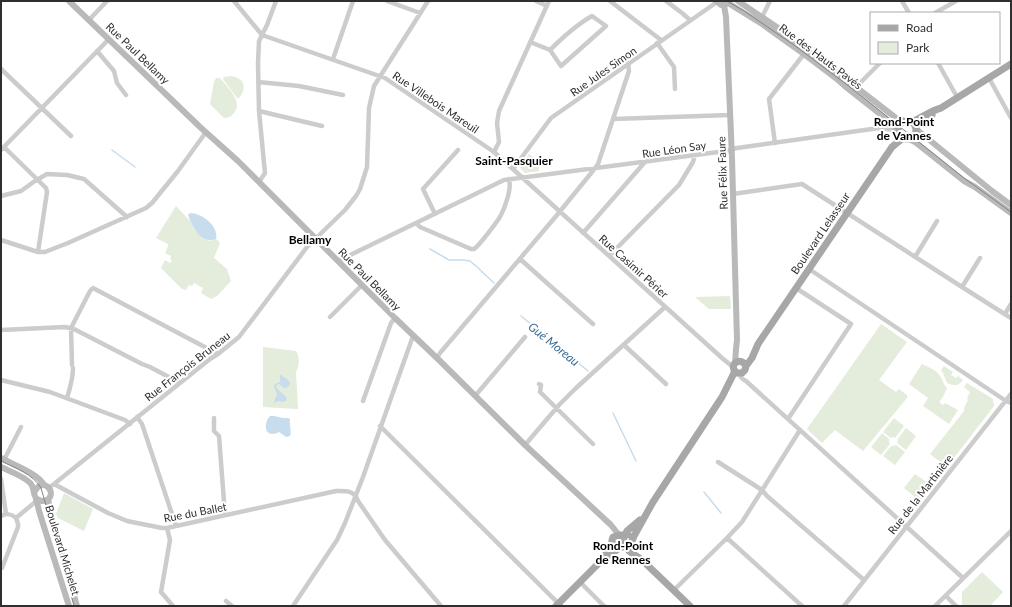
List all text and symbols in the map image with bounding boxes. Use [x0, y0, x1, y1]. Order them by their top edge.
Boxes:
legend [870, 12, 1000, 64]
street label: Rue Paul Bellamy [104, 20, 173, 87]
text: Road [906, 20, 933, 35]
street label: Rue des Hauts Pavés [777, 21, 865, 91]
text: Park [906, 40, 930, 55]
street label: Rue Jules Simon [567, 43, 639, 99]
street label: Rue Villebois Mareuil [390, 68, 482, 136]
district label: Rond-Point de Vannes [874, 114, 935, 143]
street label: Rue Félix Faure [714, 136, 730, 210]
street label: Rue Léon Say [641, 138, 707, 160]
district label: Saint-Pasquier [475, 153, 553, 168]
street label: Boulevard Lelasseur [788, 190, 852, 276]
district label: Bellamy [289, 232, 332, 247]
street label: Rue Casimir Périer [597, 232, 671, 300]
street label: Rue Paul Bellamy [336, 245, 404, 313]
water label: Gué Moreau [525, 319, 583, 369]
street label: Rue François Bruneau [142, 329, 232, 403]
street label: Rue de la Martinière [885, 451, 955, 536]
street label: Rue du Ballet [162, 500, 228, 524]
street label: Boulevard Michelet [43, 503, 83, 597]
district label: Rond-Point de Rennes [593, 538, 654, 567]

